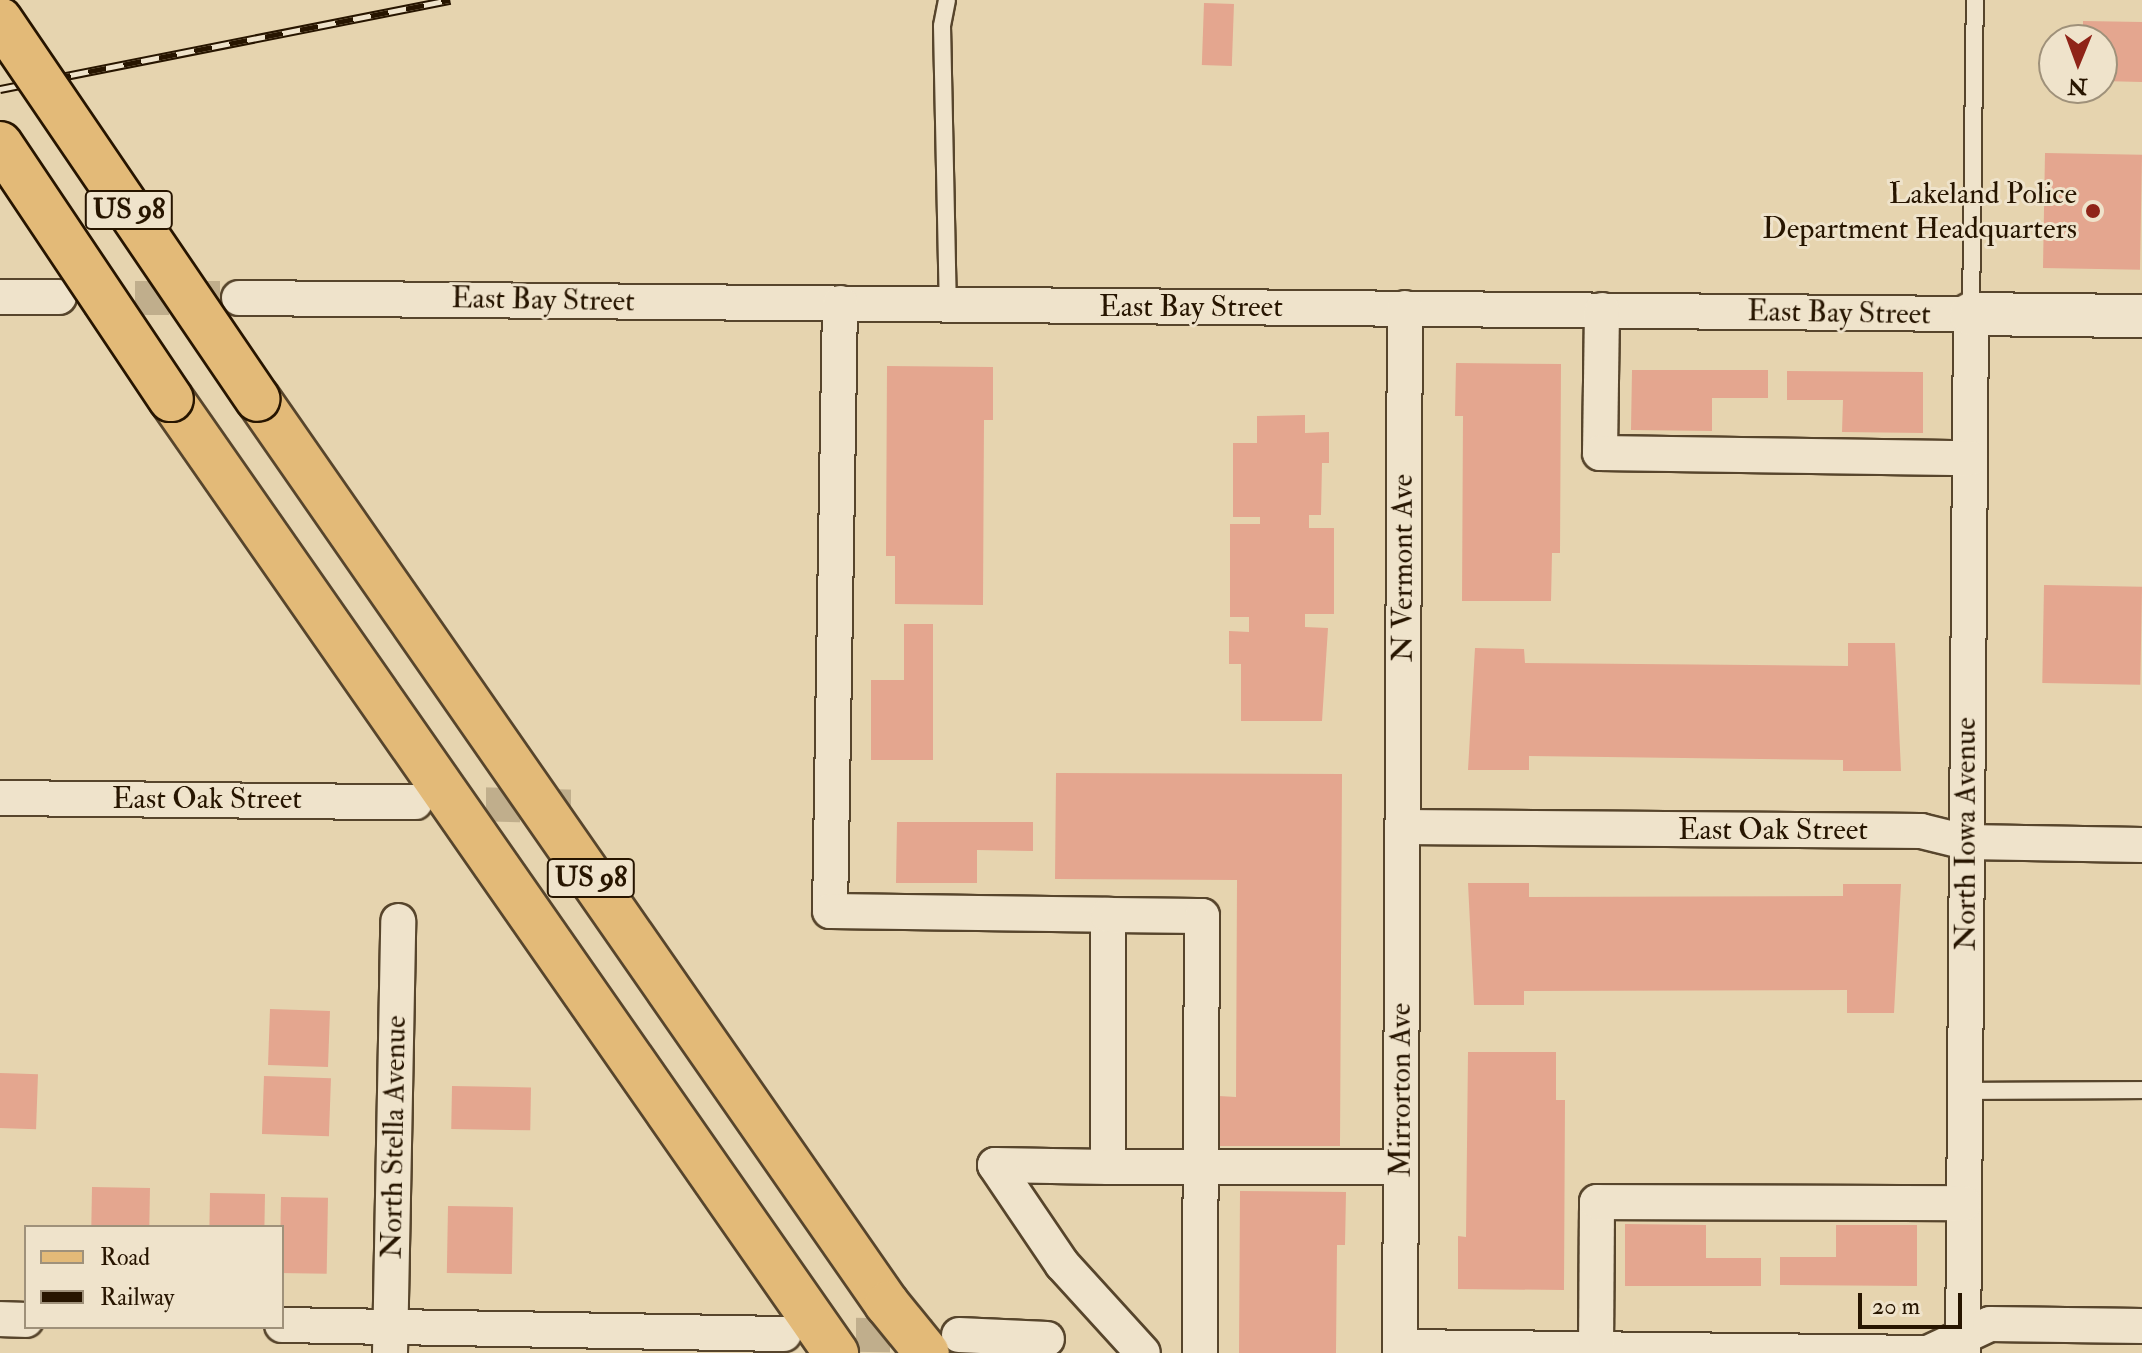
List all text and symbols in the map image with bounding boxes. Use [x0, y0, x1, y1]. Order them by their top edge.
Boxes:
north arrow [2038, 24, 2118, 104]
text: N [2068, 72, 2088, 100]
place label: Lakeland Police Department Headquarters [1762, 176, 2077, 246]
road number: US 98 [83, 186, 175, 234]
marker: Lakeland Police Department Headquarters [2084, 202, 2102, 220]
street label: East Bay Street [451, 280, 635, 320]
street label: East Bay Street [1099, 289, 1283, 325]
street label: East Bay Street [1747, 293, 1931, 333]
street label: N Vermont Ave [1385, 474, 1421, 662]
street label: North Iowa Avenue [1948, 717, 1984, 951]
street label: East Oak Street [112, 781, 302, 817]
street label: East Oak Street [1678, 812, 1868, 848]
road number: US 98 [545, 854, 637, 902]
street label: Mirrorton Ave [1383, 1003, 1419, 1177]
street label: North Stella Avenue [374, 1015, 414, 1259]
legend [24, 1225, 284, 1329]
text: Road [100, 1242, 150, 1273]
scale bar [1862, 1277, 1966, 1327]
text: Railway [100, 1282, 174, 1313]
text: 20 m [1872, 1291, 1920, 1322]

